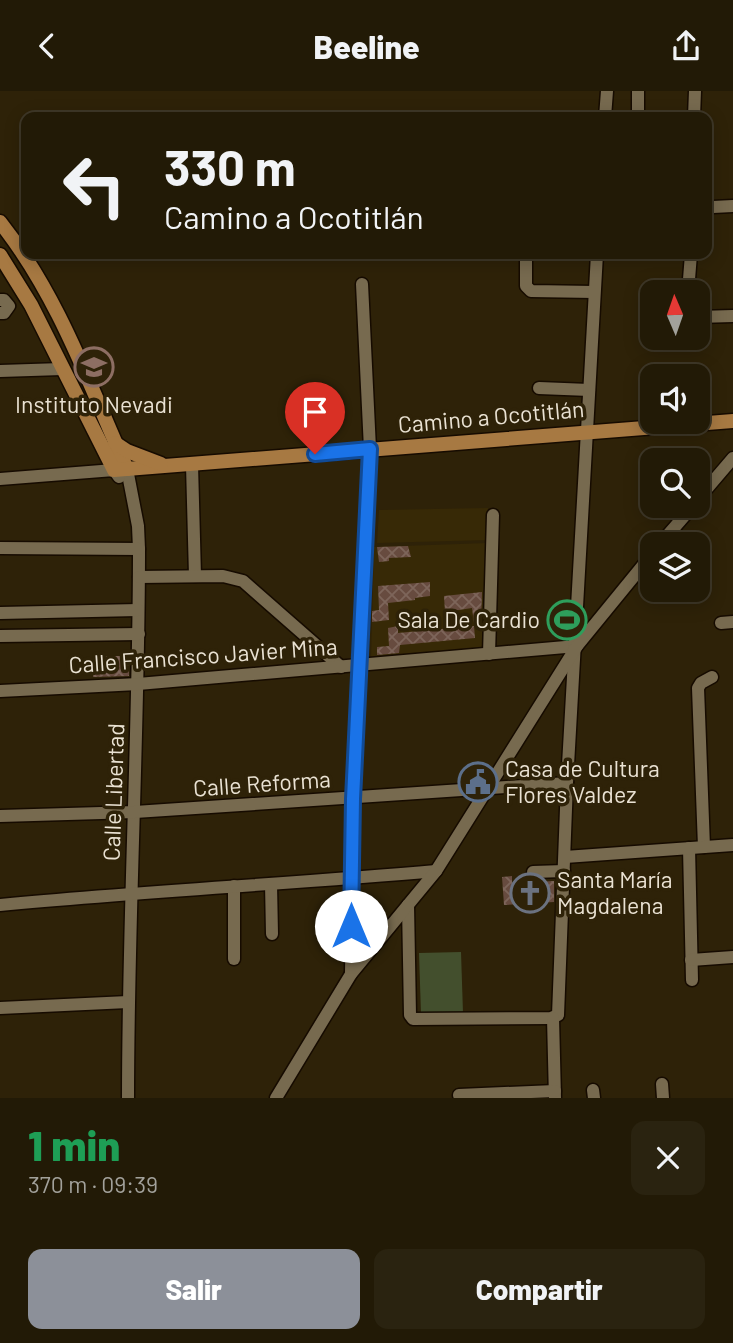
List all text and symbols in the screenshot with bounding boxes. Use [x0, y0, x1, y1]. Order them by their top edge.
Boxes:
icon: back [28, 27, 66, 65]
text: Beeline [313, 27, 420, 65]
icon: share [667, 27, 705, 65]
text: 330 m [164, 137, 296, 196]
icon: left [49, 140, 140, 231]
text: Camino a Ocotitlán [164, 197, 424, 235]
north arrow [640, 280, 710, 350]
map controls [640, 280, 710, 602]
school or university icon: Instituto Nevadi [73, 346, 115, 388]
button: sound [640, 364, 710, 434]
pin [285, 382, 345, 454]
place label: Instituto Nevadi [15, 390, 173, 418]
icon: arrive [296, 393, 334, 431]
street label: Camino a Ocotitlán [397, 394, 585, 438]
button: search [640, 448, 710, 518]
button: layers [640, 532, 710, 602]
sports icon: Sala De Cardio [546, 599, 588, 641]
place label: Sala De Cardio [397, 605, 540, 633]
street label: Calle Francisco Javier Mina [68, 632, 338, 678]
street label: Calle Libertad [97, 723, 129, 861]
place label: Casa de Cultura Flores Valdez [505, 754, 660, 808]
public building icon: Casa de Cultura Flores Valdez [457, 761, 499, 803]
street label: Calle Reforma [192, 764, 332, 802]
place label: Santa María Magdalena [557, 865, 672, 919]
church icon: Santa María Magdalena [509, 872, 551, 914]
position arrow [314, 889, 388, 963]
text: 1 min [28, 1119, 120, 1169]
button: close [631, 1121, 705, 1195]
text: 370 m · 09:39 [28, 1170, 158, 1198]
button: Salir [28, 1249, 360, 1329]
button: Compartir [374, 1249, 705, 1329]

